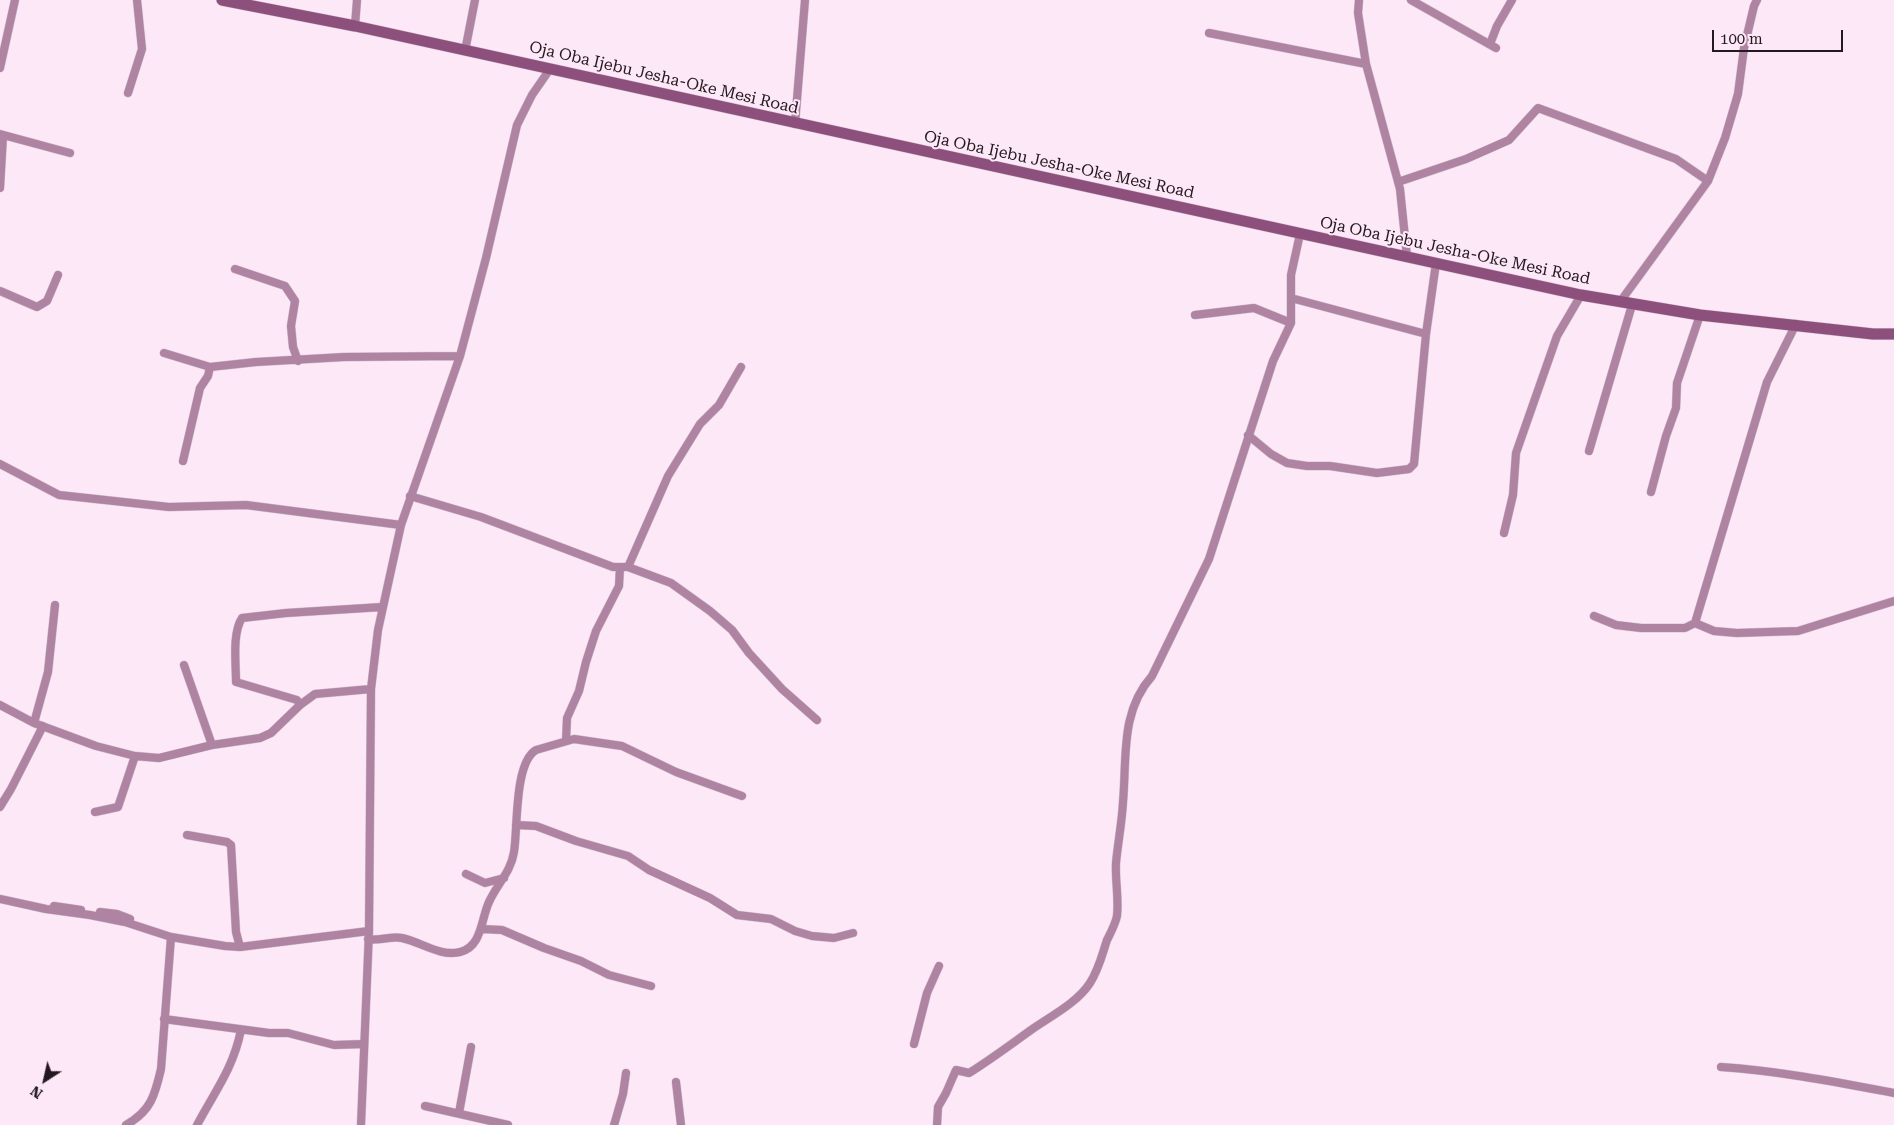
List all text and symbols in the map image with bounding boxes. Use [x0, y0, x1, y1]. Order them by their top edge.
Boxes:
scale bar [1714, 20, 1845, 52]
text: 100 m [1720, 30, 1763, 48]
street label: Oja Oba Ijebu Jesha-Oke Mesi Road [527, 38, 801, 118]
street label: Oja Oba Ijebu Jesha-Oke Mesi Road [922, 127, 1196, 203]
street label: Oja Oba Ijebu Jesha-Oke Mesi Road [1318, 213, 1592, 289]
north arrow [20, 1055, 70, 1105]
text: N [27, 1083, 45, 1102]

